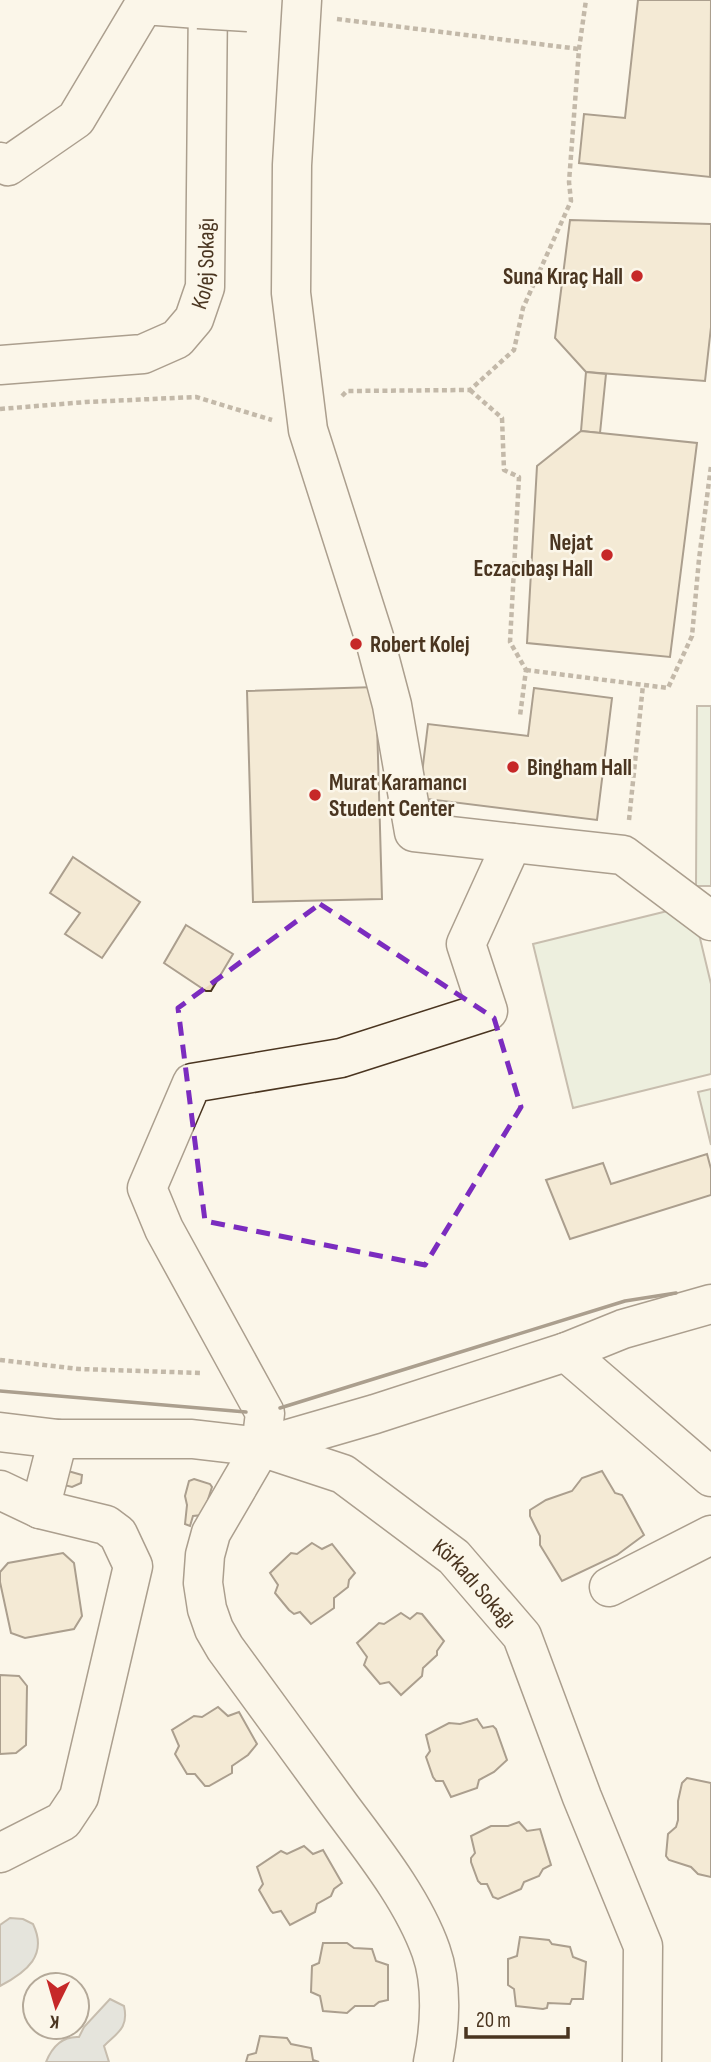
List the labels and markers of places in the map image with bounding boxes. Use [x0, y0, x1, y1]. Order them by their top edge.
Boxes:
place label: Suna Kıraç Hall [503, 263, 623, 291]
marker: Suna Kıraç Hall [629, 268, 645, 284]
place label: Nejat Eczacıbaşı Hall [474, 529, 593, 583]
marker: Nejat Eczacıbaşı Hall [599, 547, 615, 563]
place label: Robert Kolej [370, 631, 470, 659]
marker: Robert Kolej [348, 636, 364, 652]
place label: Bingham Hall [527, 754, 632, 782]
marker: Bingham Hall [505, 759, 521, 775]
place label: Murat Karamancı Student Center [329, 769, 467, 823]
marker: Murat Karamancı Student Center [307, 787, 323, 803]

